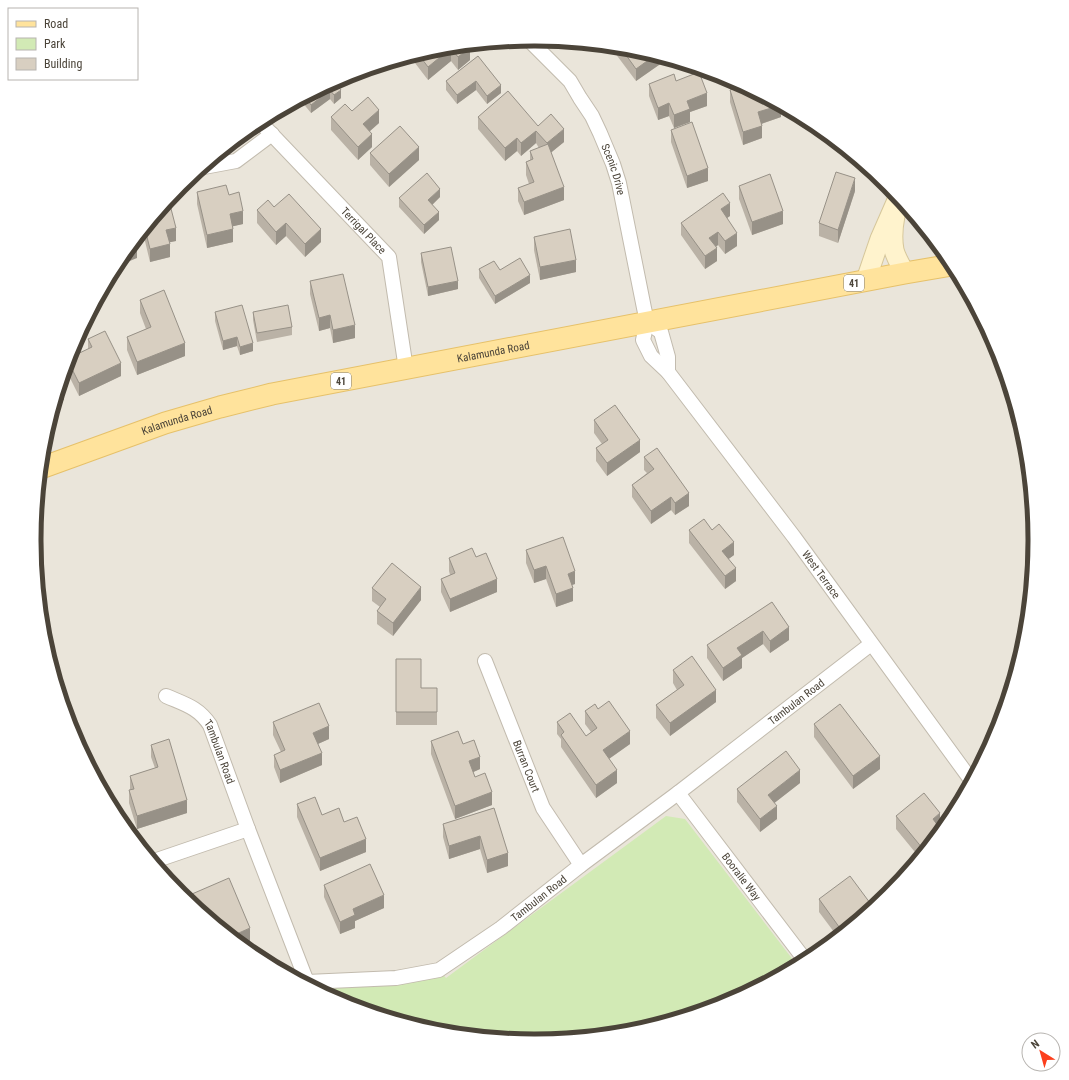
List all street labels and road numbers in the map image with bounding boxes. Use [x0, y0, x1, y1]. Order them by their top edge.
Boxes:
street label: Scenic Drive [599, 142, 628, 196]
street label: Terrigal Place [338, 204, 389, 256]
road number: 41 [844, 275, 864, 291]
street label: Kalamunda Road [456, 338, 530, 365]
road number: 41 [331, 373, 351, 389]
street label: Kalamunda Road [140, 403, 214, 438]
street label: West Terrace [799, 548, 843, 601]
street label: Tambulan Road [766, 676, 827, 727]
street label: Tambulan Road [202, 717, 237, 785]
street label: Burran Court [510, 738, 543, 794]
street label: Booralie Way [719, 850, 764, 903]
street label: Tambulan Road [508, 872, 569, 924]

